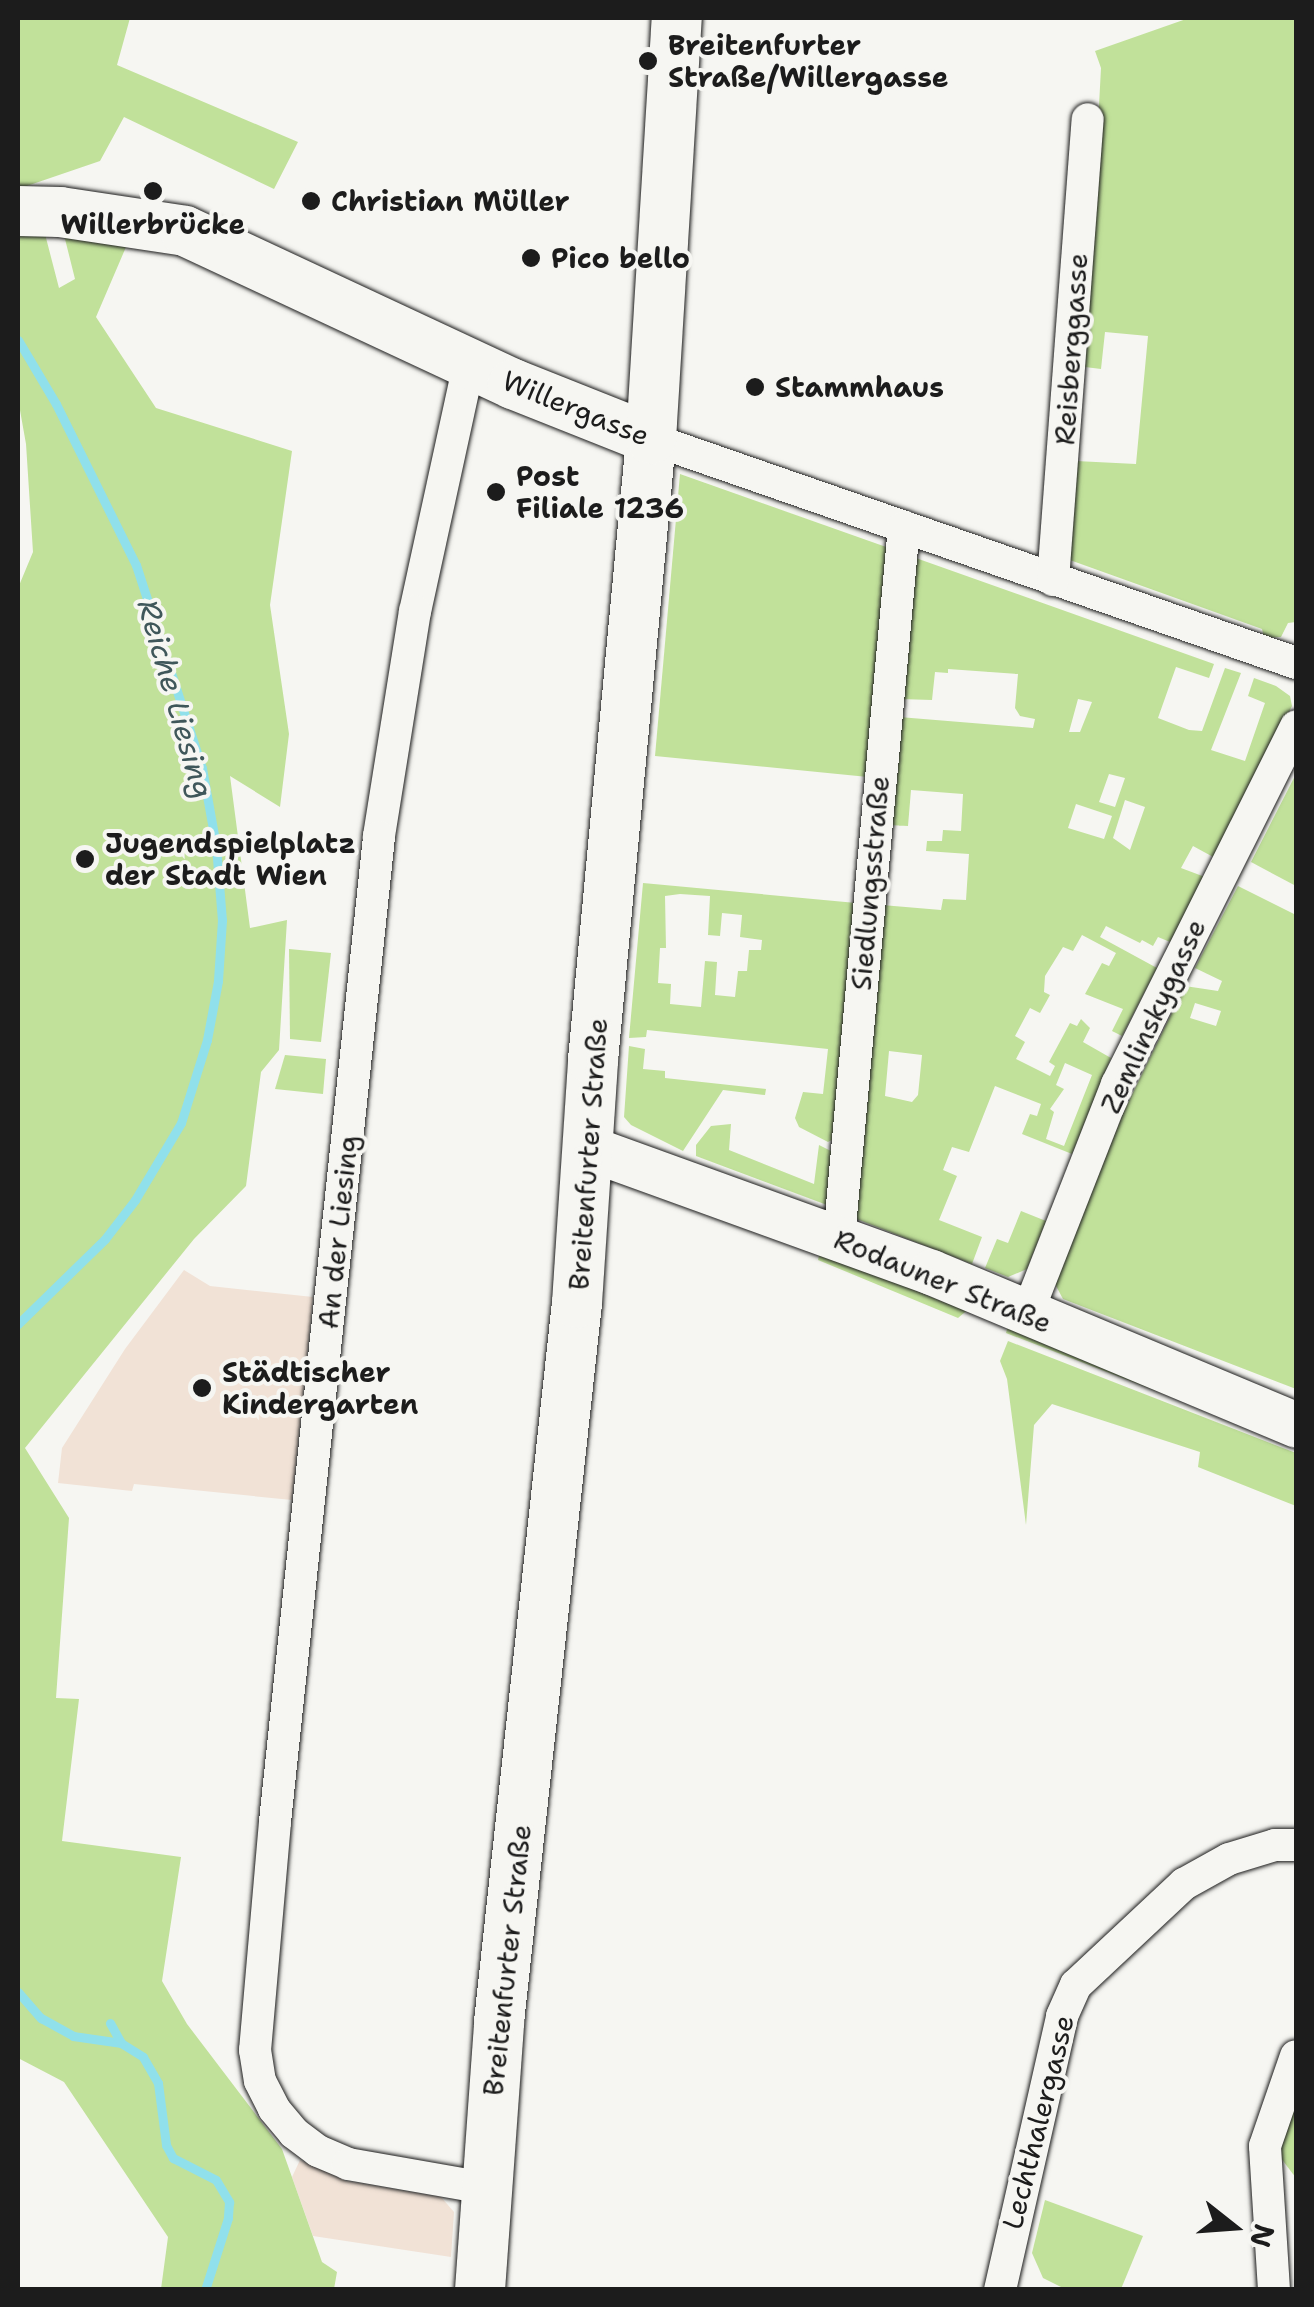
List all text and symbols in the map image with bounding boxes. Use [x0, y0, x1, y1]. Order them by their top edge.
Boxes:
place label: Breitenfurter Straße/Willergasse [668, 28, 949, 94]
marker: Breitenfurter Straße/Willergasse [637, 50, 659, 72]
marker: Willerbrücke [142, 180, 164, 202]
place label: Christian Müller [331, 184, 570, 218]
marker: Christian Müller [300, 190, 322, 212]
place label: Willerbrücke [61, 207, 245, 241]
place label: Pico bello [551, 241, 690, 275]
marker: Pico bello [520, 247, 542, 269]
street label: Reisberggasse [1048, 252, 1094, 446]
street label: Willergasse [498, 363, 654, 453]
place label: Stammhaus [775, 370, 944, 404]
marker: Stammhaus [744, 376, 766, 398]
place label: Post Filiale 1236 [516, 459, 684, 525]
marker: Post Filiale 1236 [485, 481, 507, 503]
water label: Reiche Liesing [129, 595, 221, 803]
street label: Siedlungsstraße [844, 774, 896, 992]
place label: Jugendspielplatz der Stadt Wien [105, 826, 356, 892]
marker: Jugendspielplatz der Stadt Wien [74, 848, 96, 870]
street label: Zemlinskygasse [1093, 914, 1213, 1118]
street label: Breitenfurter Straße [562, 1017, 614, 1291]
street label: An der Liesing [311, 1133, 365, 1331]
street label: Rodauner Straße [829, 1222, 1057, 1340]
place label: Städtischer Kindergarten [222, 1355, 418, 1421]
marker: Städtischer Kindergarten [191, 1377, 213, 1399]
street label: Breitenfurter Straße [476, 1823, 538, 2097]
street label: Lechthalergasse [995, 2011, 1081, 2233]
north arrow [1184, 2177, 1284, 2277]
text: N [1241, 2220, 1284, 2252]

